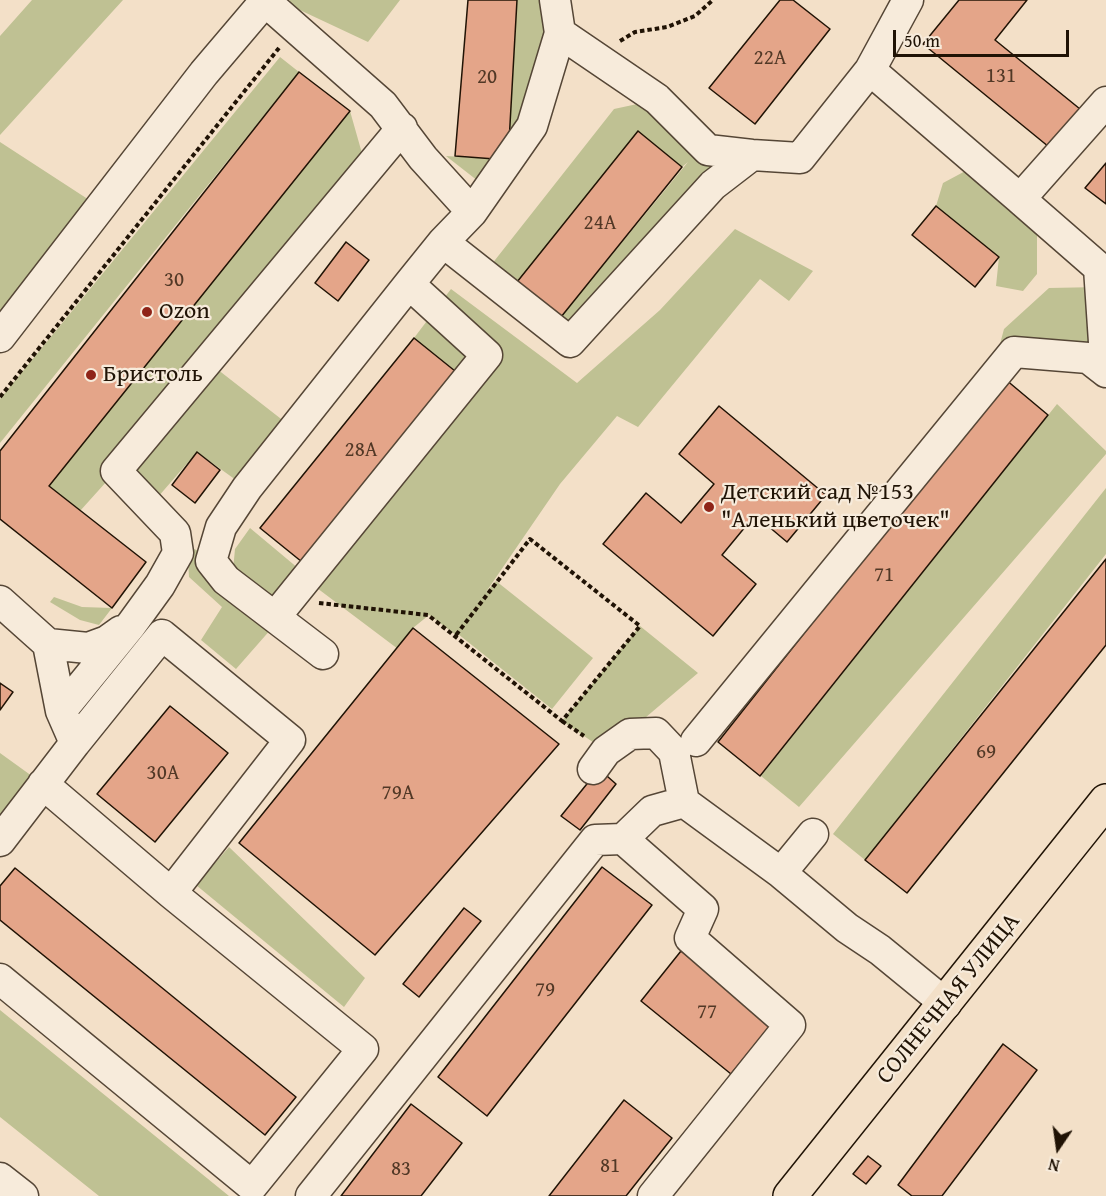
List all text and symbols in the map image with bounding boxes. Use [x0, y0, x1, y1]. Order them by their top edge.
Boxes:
scale bar [896, 18, 1072, 56]
text: 50 m [904, 27, 940, 54]
house number: 22А [754, 46, 786, 72]
house number: 131 [986, 64, 1016, 90]
house number: 20 [477, 65, 497, 91]
house number: 24А [584, 211, 616, 237]
house number: 30 [164, 268, 184, 294]
place label: Ozon [159, 298, 210, 326]
marker: Ozon [140, 305, 154, 319]
place label: Бристоль [103, 361, 203, 389]
marker: Бристоль [84, 368, 98, 382]
house number: 28А [345, 438, 377, 464]
place label: Детский сад №153 "Аленький цветочек" [721, 479, 950, 535]
marker: Детский сад №153 "Аленький цветочек" [702, 500, 716, 514]
house number: 71 [874, 563, 894, 589]
house number: 69 [976, 740, 996, 766]
house number: 30А [147, 761, 179, 787]
house number: 79А [382, 781, 414, 807]
street label: СОЛНЕЧНАЯ УЛИЦА [871, 908, 1027, 1090]
house number: 79 [535, 978, 555, 1004]
house number: 77 [697, 1000, 717, 1026]
north arrow [1028, 1118, 1088, 1178]
text: N [1046, 1153, 1062, 1178]
house number: 81 [600, 1154, 620, 1180]
house number: 83 [391, 1157, 411, 1183]

